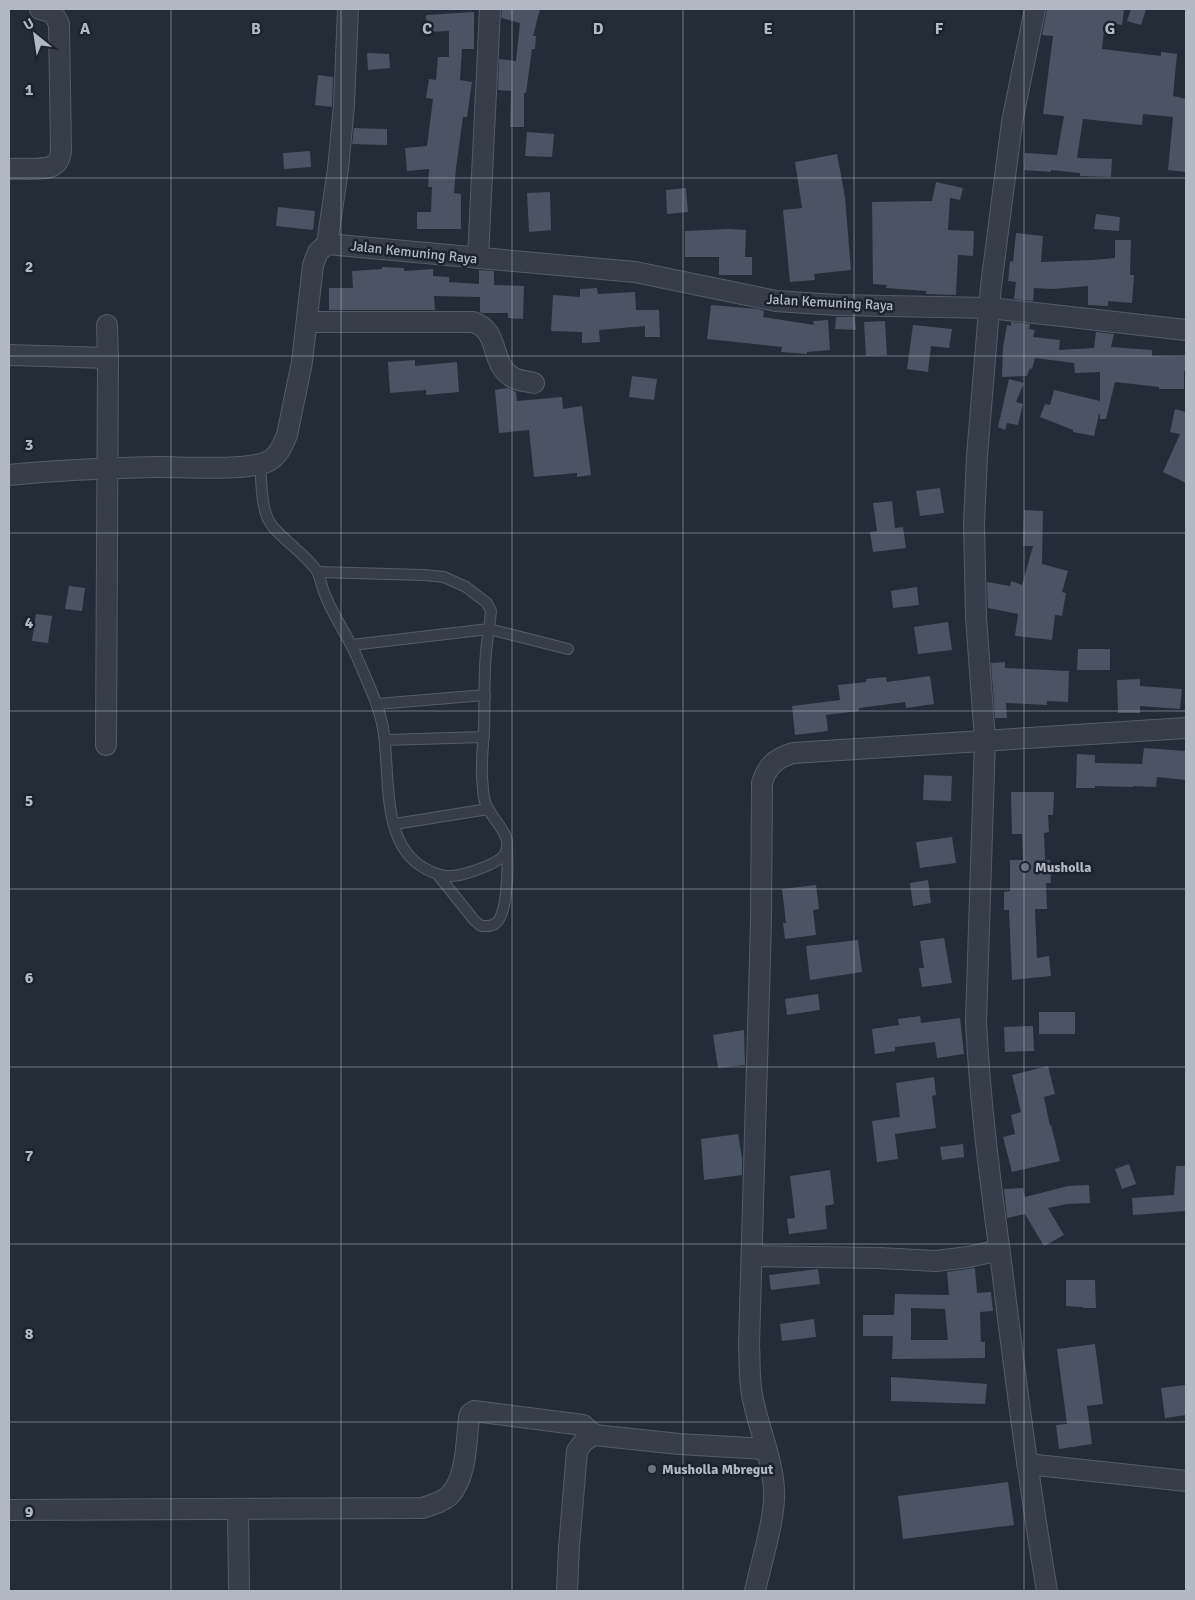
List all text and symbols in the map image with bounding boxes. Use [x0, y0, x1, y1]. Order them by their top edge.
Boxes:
north arrow [10, 10, 60, 60]
text: U [20, 14, 37, 34]
text: A [80, 19, 91, 39]
text: B [251, 19, 261, 39]
text: C [422, 19, 432, 39]
text: D [593, 19, 604, 39]
text: E [763, 19, 773, 39]
text: F [935, 19, 944, 39]
text: G [1105, 19, 1115, 39]
text: 1 [25, 80, 34, 100]
street label: Jalan Kemuning Raya [350, 237, 478, 268]
text: 2 [25, 257, 33, 277]
street label: Jalan Kemuning Raya [766, 291, 894, 314]
text: 3 [25, 435, 33, 455]
text: 4 [25, 613, 34, 633]
text: 5 [25, 791, 33, 811]
place label: Musholla [1035, 859, 1091, 876]
marker: Musholla [1019, 861, 1031, 873]
text: 6 [25, 968, 34, 988]
text: 7 [25, 1146, 34, 1166]
text: 8 [25, 1324, 34, 1344]
place label: Musholla Mbregut [662, 1461, 774, 1478]
marker: Musholla Mbregut [646, 1463, 658, 1475]
text: 9 [25, 1502, 34, 1522]

